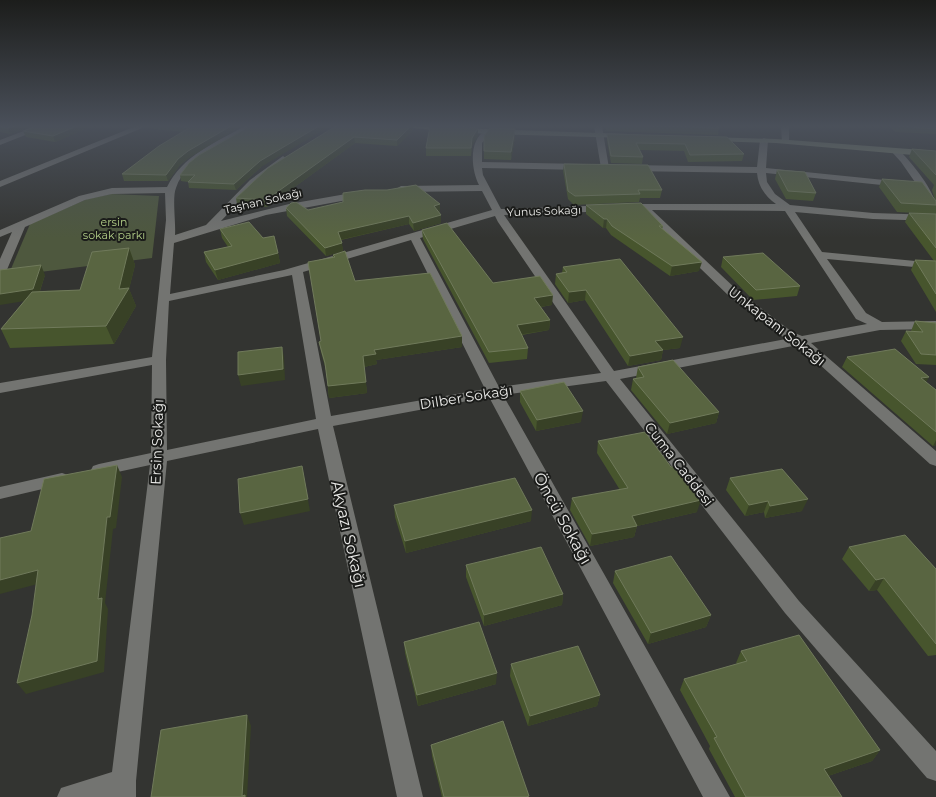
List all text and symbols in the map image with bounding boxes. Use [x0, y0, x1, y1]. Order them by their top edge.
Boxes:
street label: Taşhan Sokağı [223, 185, 303, 217]
street label: Yunus Sokağı [507, 203, 581, 219]
park label: ersin sokak parkı [83, 215, 145, 242]
street label: Unkapanı Sokağı [725, 282, 829, 370]
street label: Dilber Sokağı [418, 381, 514, 413]
street label: Ersin Sokağı [147, 399, 167, 485]
street label: Cuma Caddesi [641, 418, 717, 510]
street label: Öncü Sokağı [529, 468, 597, 568]
street label: Akyazı Sokağı [327, 479, 370, 589]

